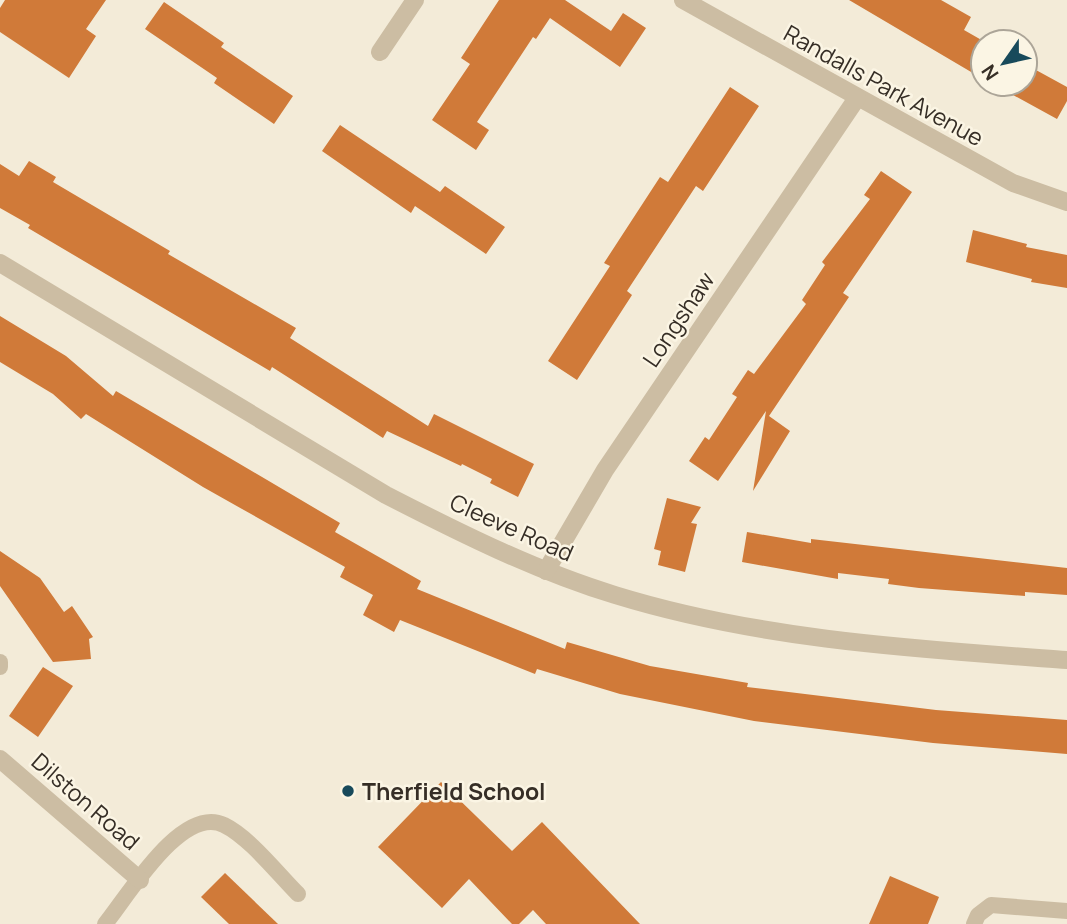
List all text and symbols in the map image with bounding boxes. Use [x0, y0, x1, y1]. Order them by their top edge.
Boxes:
street label: Randalls Park Avenue [778, 17, 990, 153]
north arrow [969, 28, 1039, 98]
text: N [975, 60, 1005, 85]
street label: Longshaw [634, 265, 722, 373]
street label: Cleeve Road [445, 486, 579, 568]
street label: Dilston Road [25, 745, 147, 857]
place label: Therfield School [362, 775, 546, 807]
marker: Therfield School [340, 783, 356, 799]

